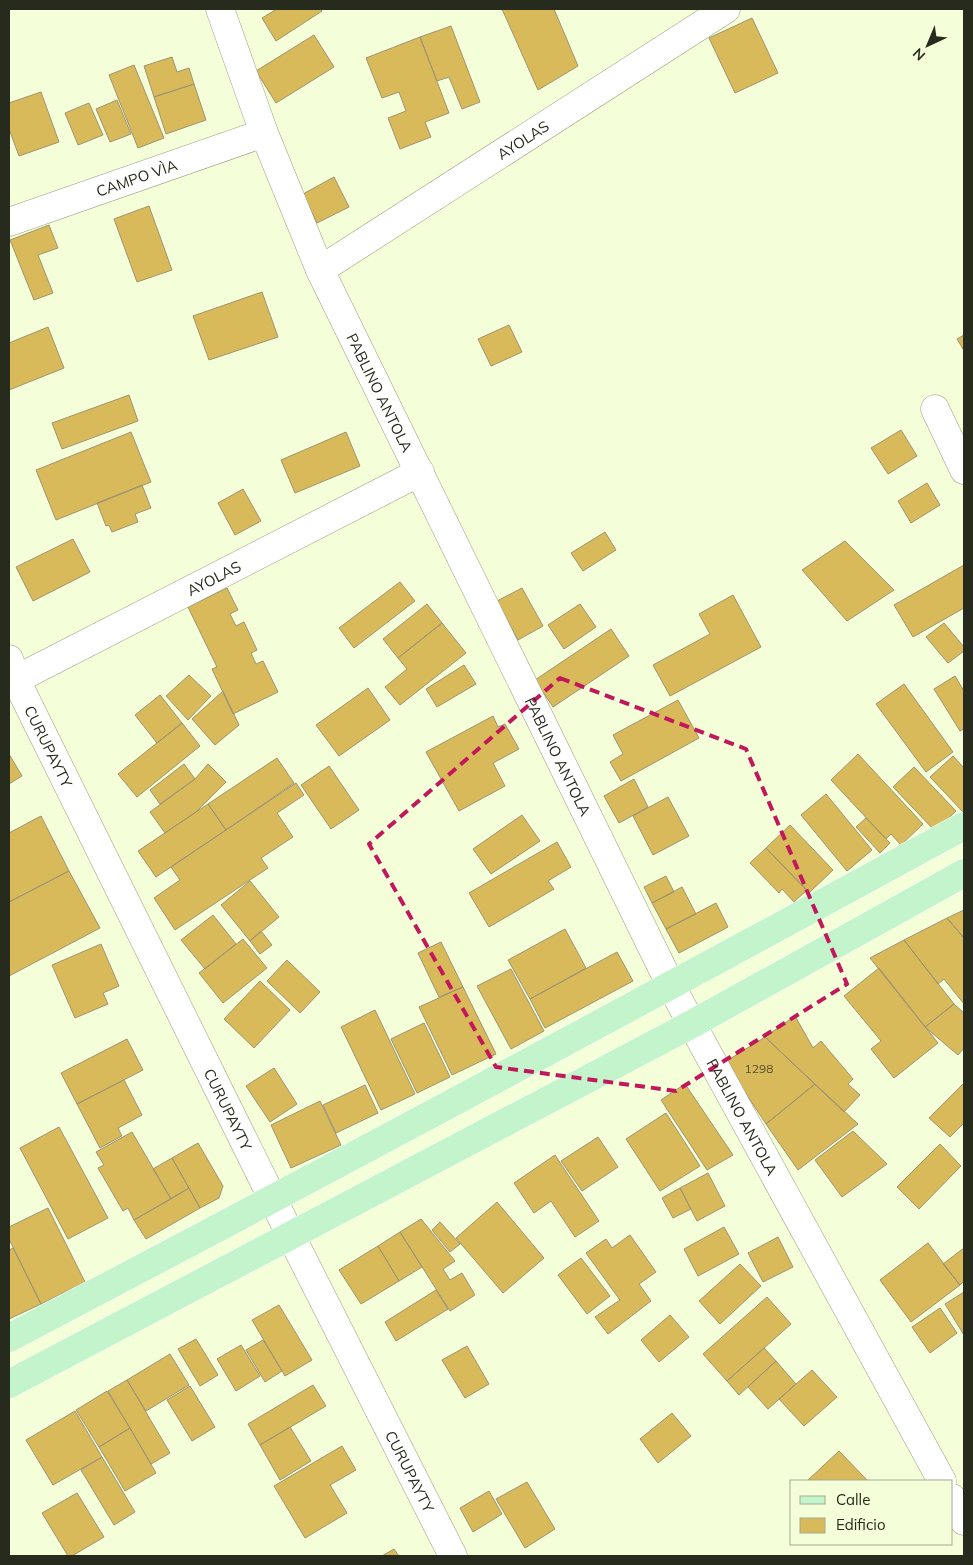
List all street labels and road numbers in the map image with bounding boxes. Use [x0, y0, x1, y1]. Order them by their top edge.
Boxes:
street label: AYOLAS [493, 116, 552, 163]
street label: CAMPO VÌA [93, 155, 179, 200]
street label: PABLINO ANTOLA [343, 330, 417, 455]
street label: AYOLAS [183, 556, 244, 600]
street label: PABLINO ANTOLA [521, 694, 595, 819]
street label: CURUPAYTY [21, 702, 77, 791]
street label: PABLINO ANTOLA [703, 1055, 782, 1178]
street label: CURUPAYTY [200, 1065, 257, 1154]
street label: CURUPAYTY [381, 1427, 439, 1516]

